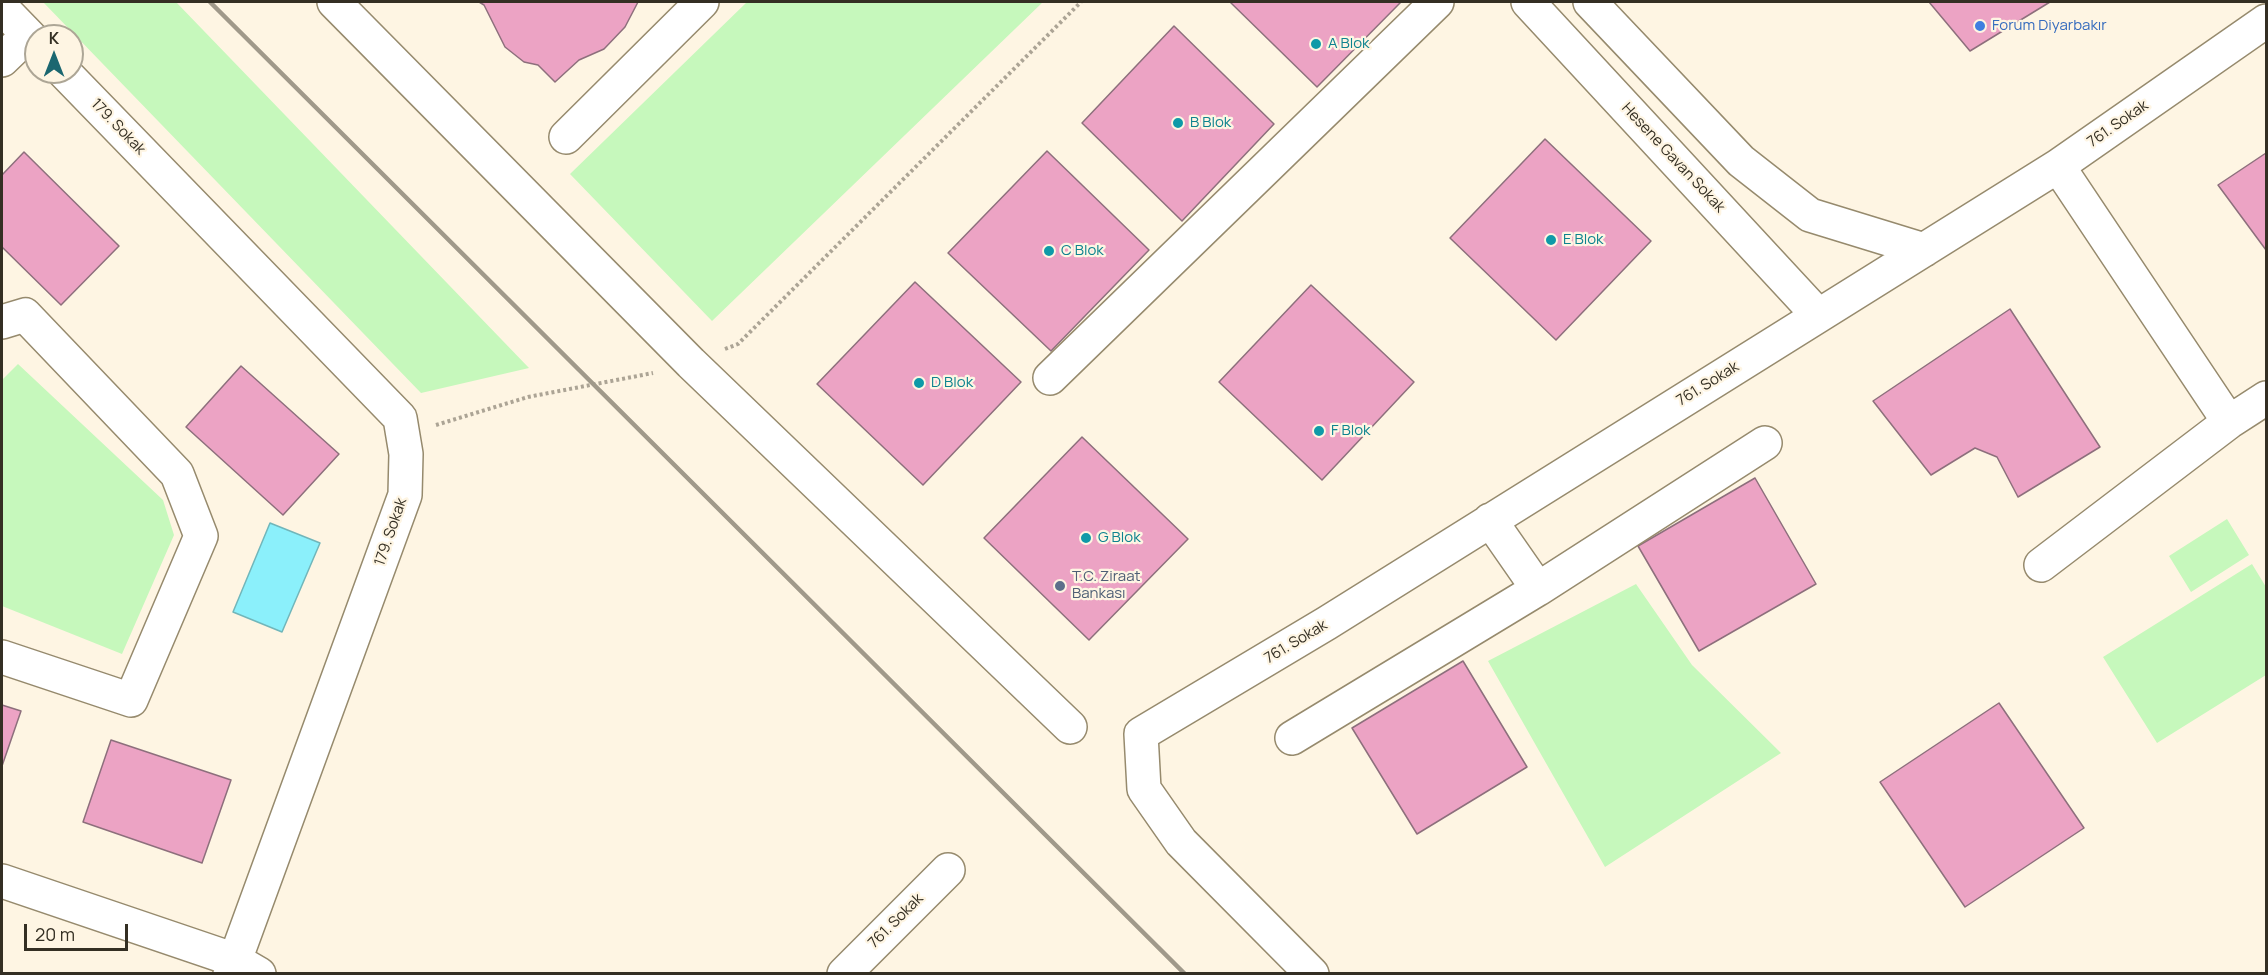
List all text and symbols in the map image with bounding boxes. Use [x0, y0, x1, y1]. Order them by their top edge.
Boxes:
place label: Forum Diyarbakır [1992, 17, 2107, 35]
marker: Forum Diyarbakır [1973, 19, 1987, 33]
north arrow [24, 24, 84, 84]
text: K [49, 27, 59, 49]
place label: A Blok [1328, 35, 1370, 53]
marker: A Blok [1309, 37, 1323, 51]
street label: 179. Sokak [87, 95, 149, 159]
street label: 761. Sokak [2084, 97, 2152, 151]
street label: Hesene Gavan Sokak [1618, 99, 1728, 217]
place label: B Blok [1190, 114, 1231, 132]
marker: B Blok [1171, 116, 1185, 130]
place label: E Blok [1563, 231, 1604, 249]
marker: E Blok [1544, 233, 1558, 247]
place label: C Blok [1061, 242, 1104, 260]
marker: C Blok [1042, 244, 1056, 258]
street label: 761. Sokak [1674, 358, 1742, 410]
place label: D Blok [931, 374, 973, 392]
marker: D Blok [912, 376, 926, 390]
place label: F Blok [1331, 422, 1371, 440]
marker: F Blok [1312, 424, 1326, 438]
street label: 179. Sokak [371, 496, 411, 568]
place label: G Blok [1098, 529, 1141, 547]
marker: G Blok [1079, 531, 1093, 545]
place label: T.C. Ziraat Bankası [1072, 568, 1141, 603]
marker: T.C. Ziraat Bankası [1053, 579, 1067, 593]
street label: 761. Sokak [1261, 616, 1331, 668]
street label: 761. Sokak [865, 890, 927, 952]
scale bar [27, 912, 130, 950]
text: 20 m [35, 922, 75, 946]

